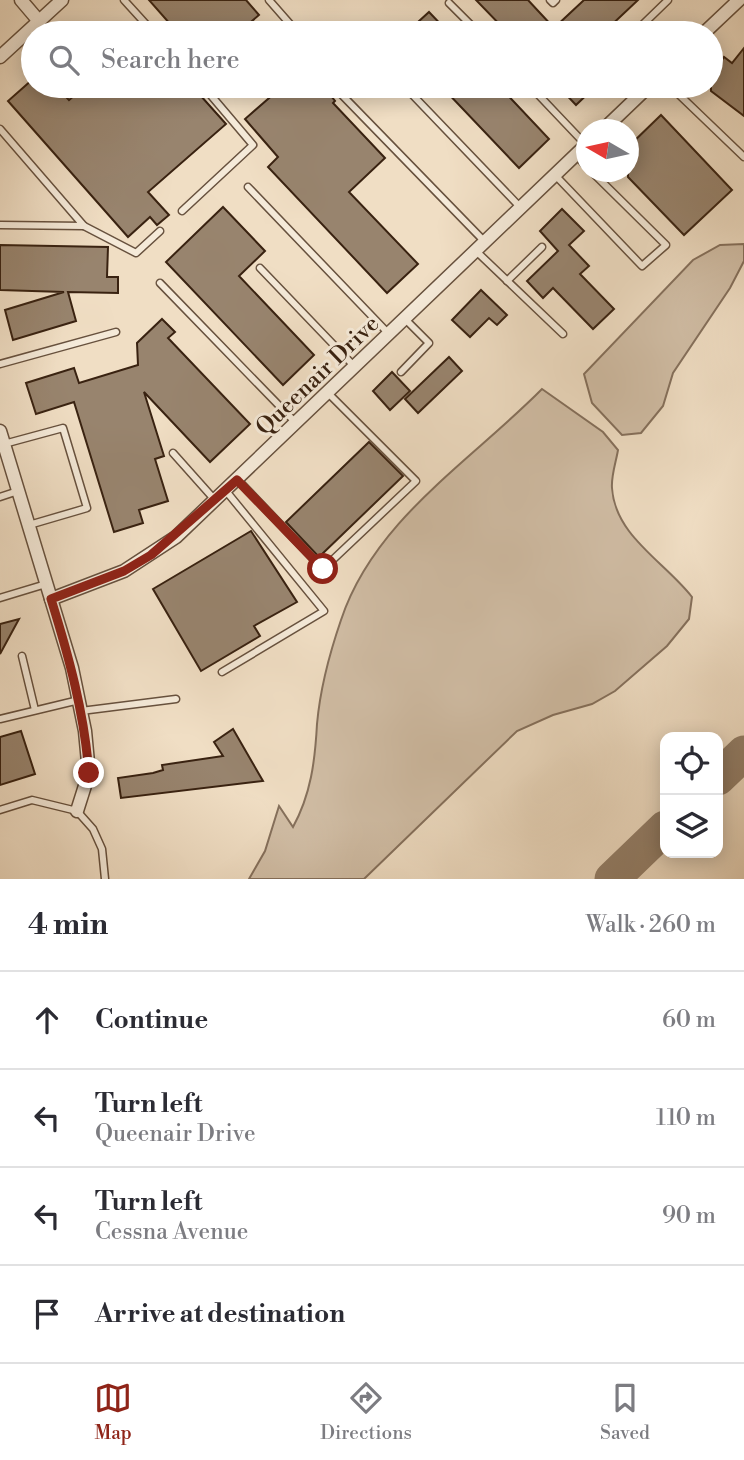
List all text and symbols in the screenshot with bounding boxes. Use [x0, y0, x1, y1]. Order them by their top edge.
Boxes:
search box [21, 21, 723, 98]
icon: search [45, 41, 83, 79]
text: Search here [101, 44, 240, 76]
north arrow [576, 119, 639, 182]
street label: Queenair Drive [250, 310, 385, 442]
route start [307, 553, 338, 584]
map controls [660, 732, 723, 858]
button: locate [660, 732, 723, 795]
route end [73, 757, 104, 788]
button: layers [660, 795, 723, 858]
text: 4 min [28, 906, 108, 944]
text: Walk · 260 m [586, 911, 716, 939]
icon: ahead [28, 1001, 66, 1039]
text: Continue [95, 1004, 208, 1036]
text: 60 m [662, 1006, 716, 1034]
text: Turn left [95, 1088, 203, 1120]
icon: left [28, 1099, 66, 1137]
text: 110 m [656, 1104, 716, 1132]
text: Queenair Drive [95, 1120, 256, 1148]
text: Turn left [95, 1186, 203, 1218]
icon: left [28, 1197, 66, 1235]
text: 90 m [662, 1202, 716, 1230]
text: Cessna Avenue [95, 1218, 248, 1246]
icon: arrive [28, 1295, 66, 1333]
text: Arrive at destination [95, 1298, 345, 1330]
tab: Map [94, 1379, 132, 1445]
tab: Directions [320, 1379, 412, 1445]
tab: Saved [600, 1379, 650, 1445]

